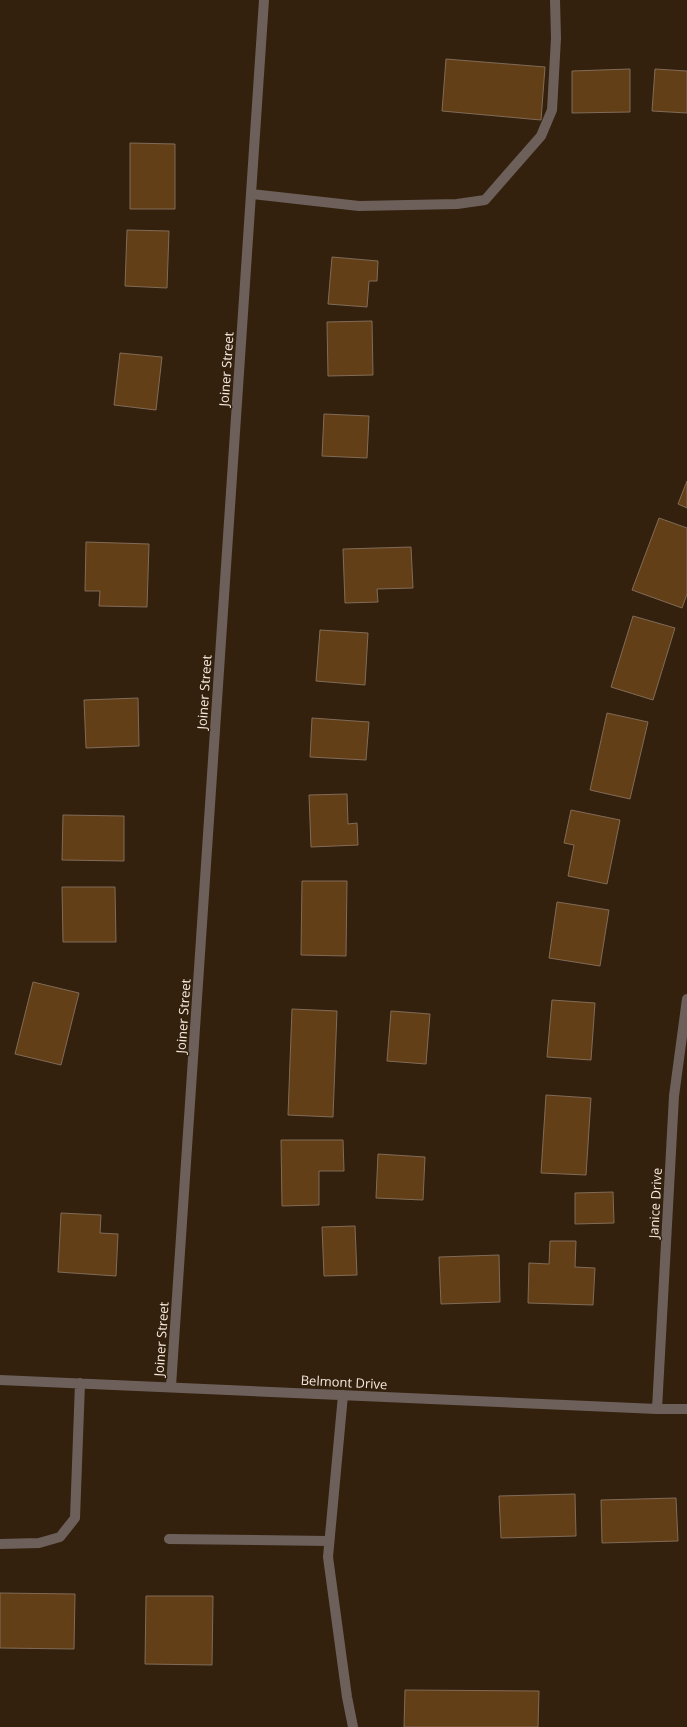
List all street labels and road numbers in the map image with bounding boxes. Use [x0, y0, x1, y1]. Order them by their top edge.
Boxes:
street label: Joiner Street [214, 331, 238, 409]
street label: Joiner Street [192, 654, 216, 732]
street label: Joiner Street [171, 978, 195, 1056]
street label: Janice Drive [644, 1167, 666, 1241]
street label: Joiner Street [149, 1301, 173, 1379]
street label: Belmont Drive [300, 1371, 388, 1393]

